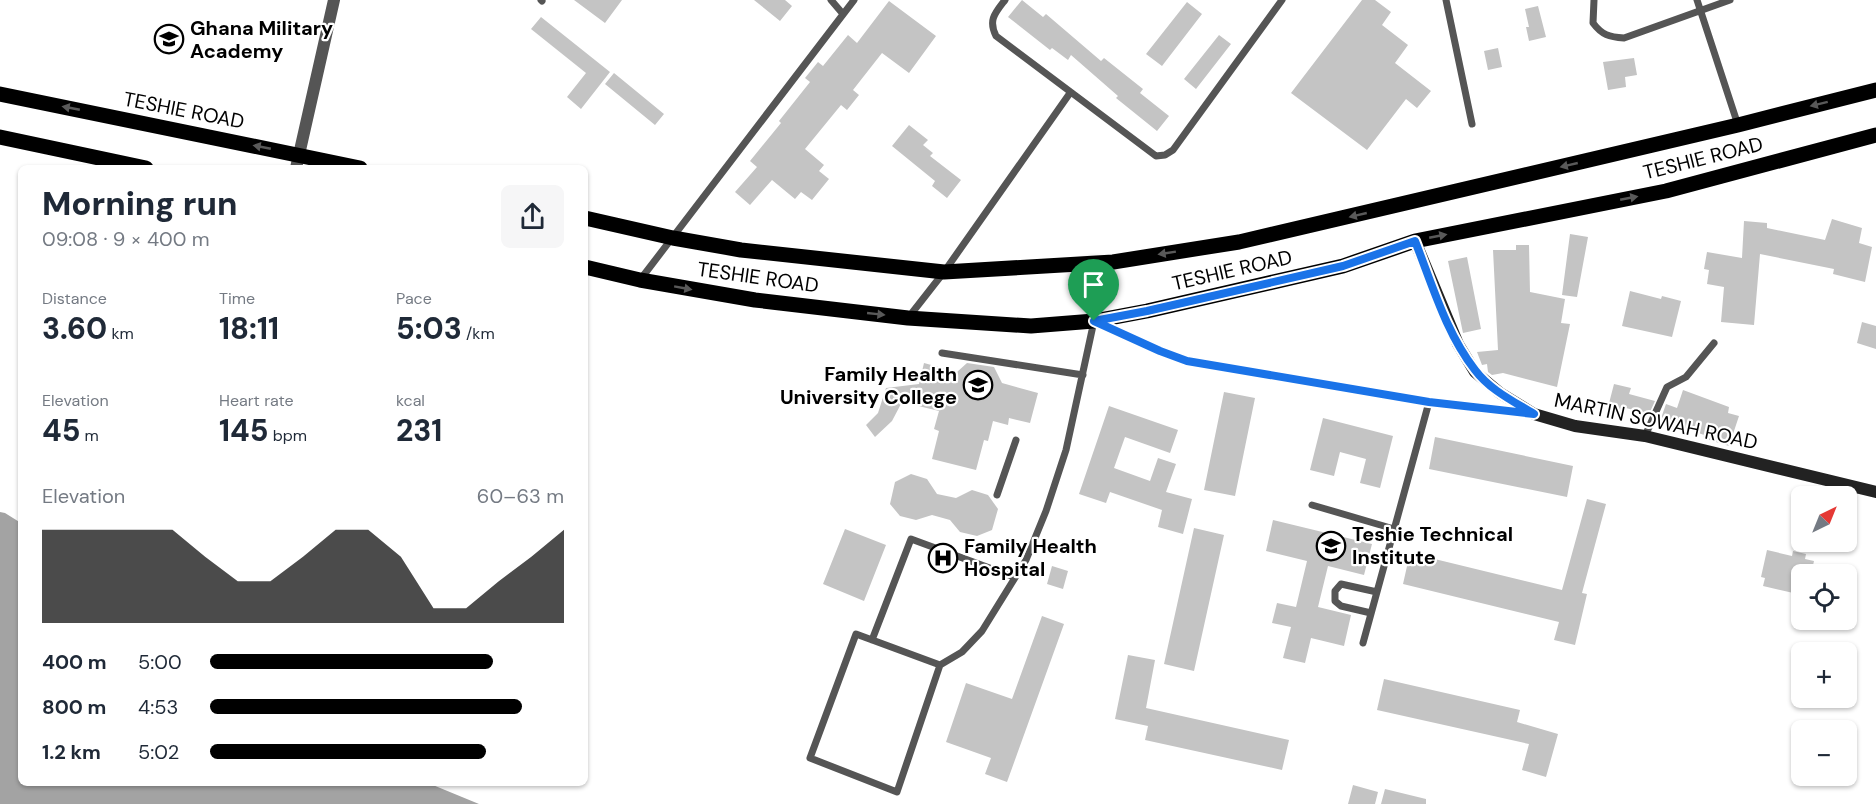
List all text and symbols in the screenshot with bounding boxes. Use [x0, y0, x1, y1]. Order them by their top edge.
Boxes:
place label: Ghana Military Academy [190, 15, 333, 64]
school or university icon: Ghana Military Academy [153, 23, 185, 55]
street label: TESHIE ROAD [121, 86, 247, 134]
one-way arrow [1810, 100, 1829, 110]
one-way arrow [61, 103, 80, 112]
street label: TESHIE ROAD [1640, 131, 1766, 185]
one-way arrow [252, 142, 271, 151]
one-way arrow [1559, 161, 1578, 171]
text: Morning run [42, 182, 237, 225]
button: share [501, 185, 564, 248]
one-way arrow [1620, 193, 1639, 202]
one-way arrow [1349, 210, 1368, 220]
text: 09:08 · 9 × 400 m [42, 226, 210, 252]
one-way arrow [1429, 231, 1448, 240]
street label: TESHIE ROAD [1169, 244, 1295, 296]
one-way arrow [1158, 249, 1177, 258]
street label: TESHIE ROAD [696, 256, 820, 298]
pin [1068, 259, 1119, 321]
icon: arrive [1077, 268, 1110, 301]
one-way arrow [674, 283, 693, 292]
text: Distance [42, 288, 107, 309]
text: Time [219, 288, 255, 309]
text: Pace [396, 288, 432, 309]
text: 3.60 [42, 309, 107, 348]
text: 18:11 [219, 309, 279, 348]
text: 5:03 [396, 309, 462, 348]
one-way arrow [867, 309, 886, 319]
text: km [107, 323, 134, 344]
text: /km [462, 323, 495, 344]
place label: Family Health University College [780, 361, 957, 410]
school or university icon: Family Health University College [962, 369, 994, 401]
street label: MARTIN SOWAH ROAD [1552, 387, 1760, 455]
text: Elevation [42, 390, 109, 411]
text: Heart rate [219, 390, 294, 411]
text: kcal [396, 390, 425, 411]
text: 45 [42, 411, 80, 450]
text: 145 [219, 411, 268, 450]
text: 231 [396, 411, 442, 450]
text: m [80, 425, 99, 446]
text: bpm [268, 425, 307, 446]
text: Elevation [42, 483, 125, 509]
text: 60–63 m [477, 483, 564, 509]
north arrow [1791, 486, 1857, 552]
map controls [1791, 486, 1857, 786]
place label: Teshie Technical Institute [1352, 521, 1513, 570]
school or university icon: Teshie Technical Institute [1315, 530, 1347, 562]
place label: Family Health Hospital [964, 533, 1097, 582]
hospital icon: Family Health Hospital [927, 542, 959, 574]
button: locate [1791, 564, 1857, 630]
button: + [1791, 642, 1857, 708]
text: 400 m [42, 649, 107, 675]
text: 5:00 [138, 649, 182, 675]
text: 800 m [42, 694, 106, 720]
text: 4:53 [138, 694, 178, 720]
button: − [1791, 720, 1857, 786]
text: 1.2 km [42, 739, 101, 765]
text: 5:02 [138, 739, 179, 765]

